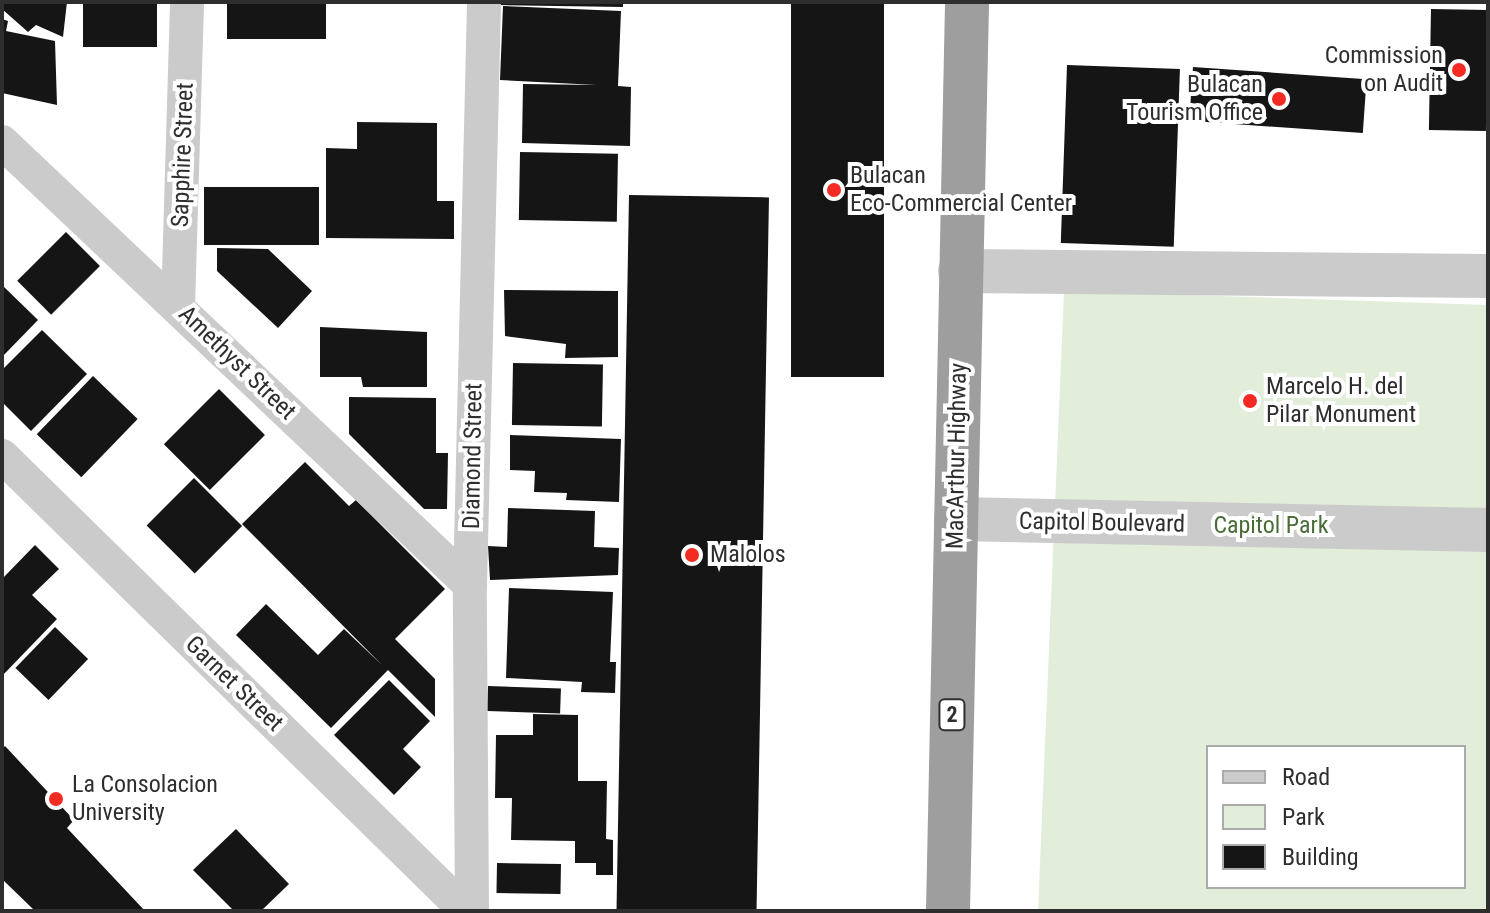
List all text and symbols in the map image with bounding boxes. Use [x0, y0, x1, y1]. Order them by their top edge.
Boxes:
place label: Commission on Audit [1325, 42, 1443, 98]
marker: Commission on Audit [1450, 61, 1468, 79]
place label: Bulacan Tourism Office [1126, 71, 1263, 127]
street label: Sapphire Street [166, 82, 200, 228]
marker: Bulacan Tourism Office [1270, 90, 1288, 108]
place label: Bulacan Eco-Commercial Center [850, 162, 1072, 218]
marker: Bulacan Eco-Commercial Center [825, 181, 843, 199]
street label: Amethyst Street [172, 300, 302, 426]
street label: MacArthur Highway [941, 363, 973, 549]
place label: Marcelo H. del Pilar Monument [1266, 373, 1416, 429]
street label: Diamond Street [457, 383, 489, 529]
marker: Marcelo H. del Pilar Monument [1241, 392, 1259, 410]
street label: Capitol Boulevard [1019, 507, 1185, 539]
park label: Capitol Park [1213, 512, 1329, 540]
place label: Malolos [710, 541, 786, 569]
marker: Malolos [681, 544, 703, 566]
street label: Garnet Street [179, 630, 289, 738]
road number: 2 [938, 697, 966, 733]
legend [1206, 745, 1466, 889]
text: Road [1282, 763, 1330, 791]
place label: La Consolacion University [72, 771, 218, 827]
marker: La Consolacion University [47, 790, 65, 808]
text: Park [1282, 803, 1325, 831]
text: Building [1282, 843, 1359, 871]

